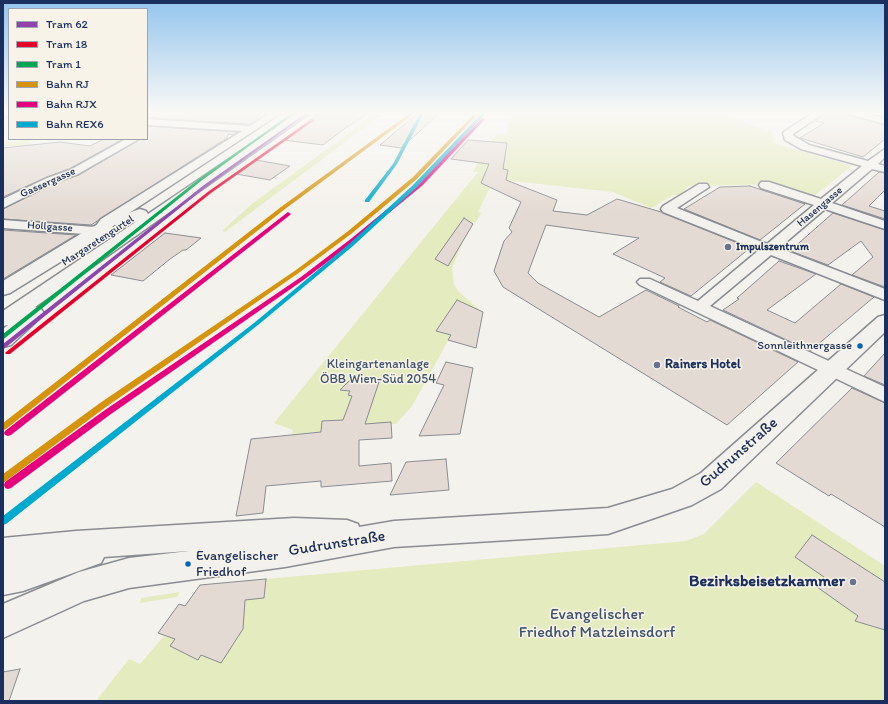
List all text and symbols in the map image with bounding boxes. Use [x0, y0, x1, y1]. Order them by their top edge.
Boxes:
legend [8, 8, 148, 140]
text: Tram 62 [46, 17, 88, 31]
text: Tram 18 [46, 37, 87, 51]
text: Tram 1 [46, 57, 81, 71]
text: Bahn RJ [46, 77, 89, 91]
text: Bahn RJX [46, 97, 97, 111]
text: Bahn REX6 [46, 117, 104, 131]
street label: Gassergasse [18, 165, 78, 201]
street label: Hasengasse [794, 184, 846, 230]
street label: Margaretengürtel [60, 213, 136, 269]
street label: Hollgasse [27, 219, 73, 235]
place label: Impulszentrum [736, 240, 809, 254]
marker: Impulszentrum [723, 242, 733, 252]
place label: Sonnleithnergasse [757, 339, 852, 353]
marker: Sonnleithnergasse [855, 341, 865, 351]
park label: Kleingartenanlage ÖBB Wien-Süd 2054 [320, 357, 436, 388]
place label: Rainers Hotel [665, 357, 741, 373]
marker: Rainers Hotel [652, 360, 662, 370]
street label: Gudrunstraße [696, 414, 782, 492]
street label: Gudrunstraße [287, 527, 387, 561]
place label: Evangelischer Friedhof [196, 548, 278, 580]
marker: Evangelischer Friedhof [183, 559, 193, 569]
place label: Bezirksbeisetzkammer [689, 572, 845, 592]
marker: Bezirksbeisetzkammer [848, 577, 858, 587]
park label: Evangelischer Friedhof Matzleinsdorf [519, 605, 675, 643]

